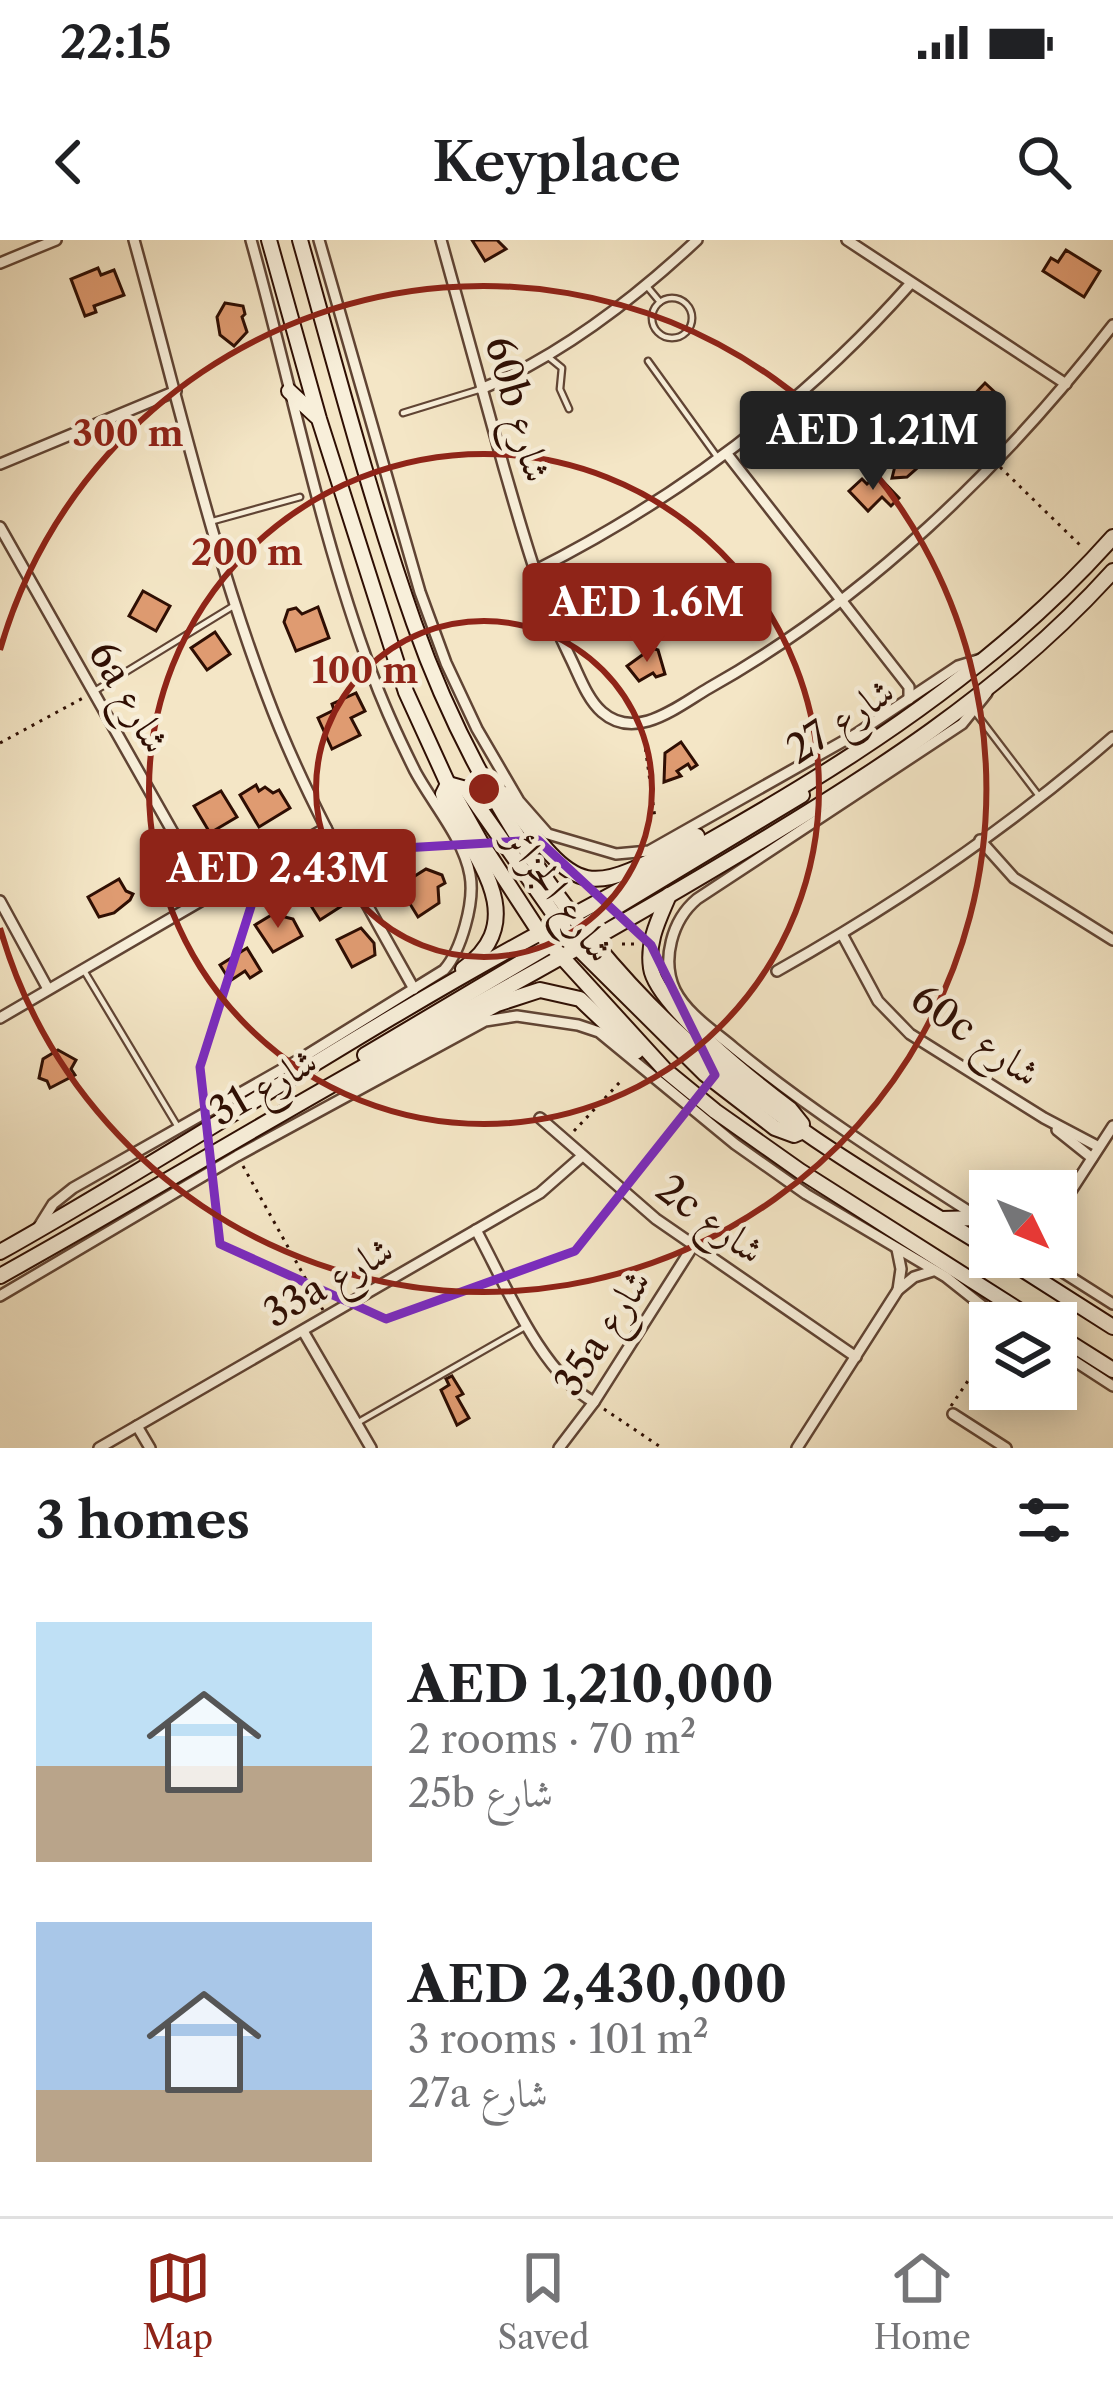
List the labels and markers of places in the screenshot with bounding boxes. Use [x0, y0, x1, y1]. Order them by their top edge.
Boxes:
pin: AED 1.21M [736, 391, 1010, 493]
pin: AED 1.6M [523, 563, 771, 665]
centre of rings [463, 768, 505, 810]
pin: AED 2.43M [141, 829, 415, 931]

